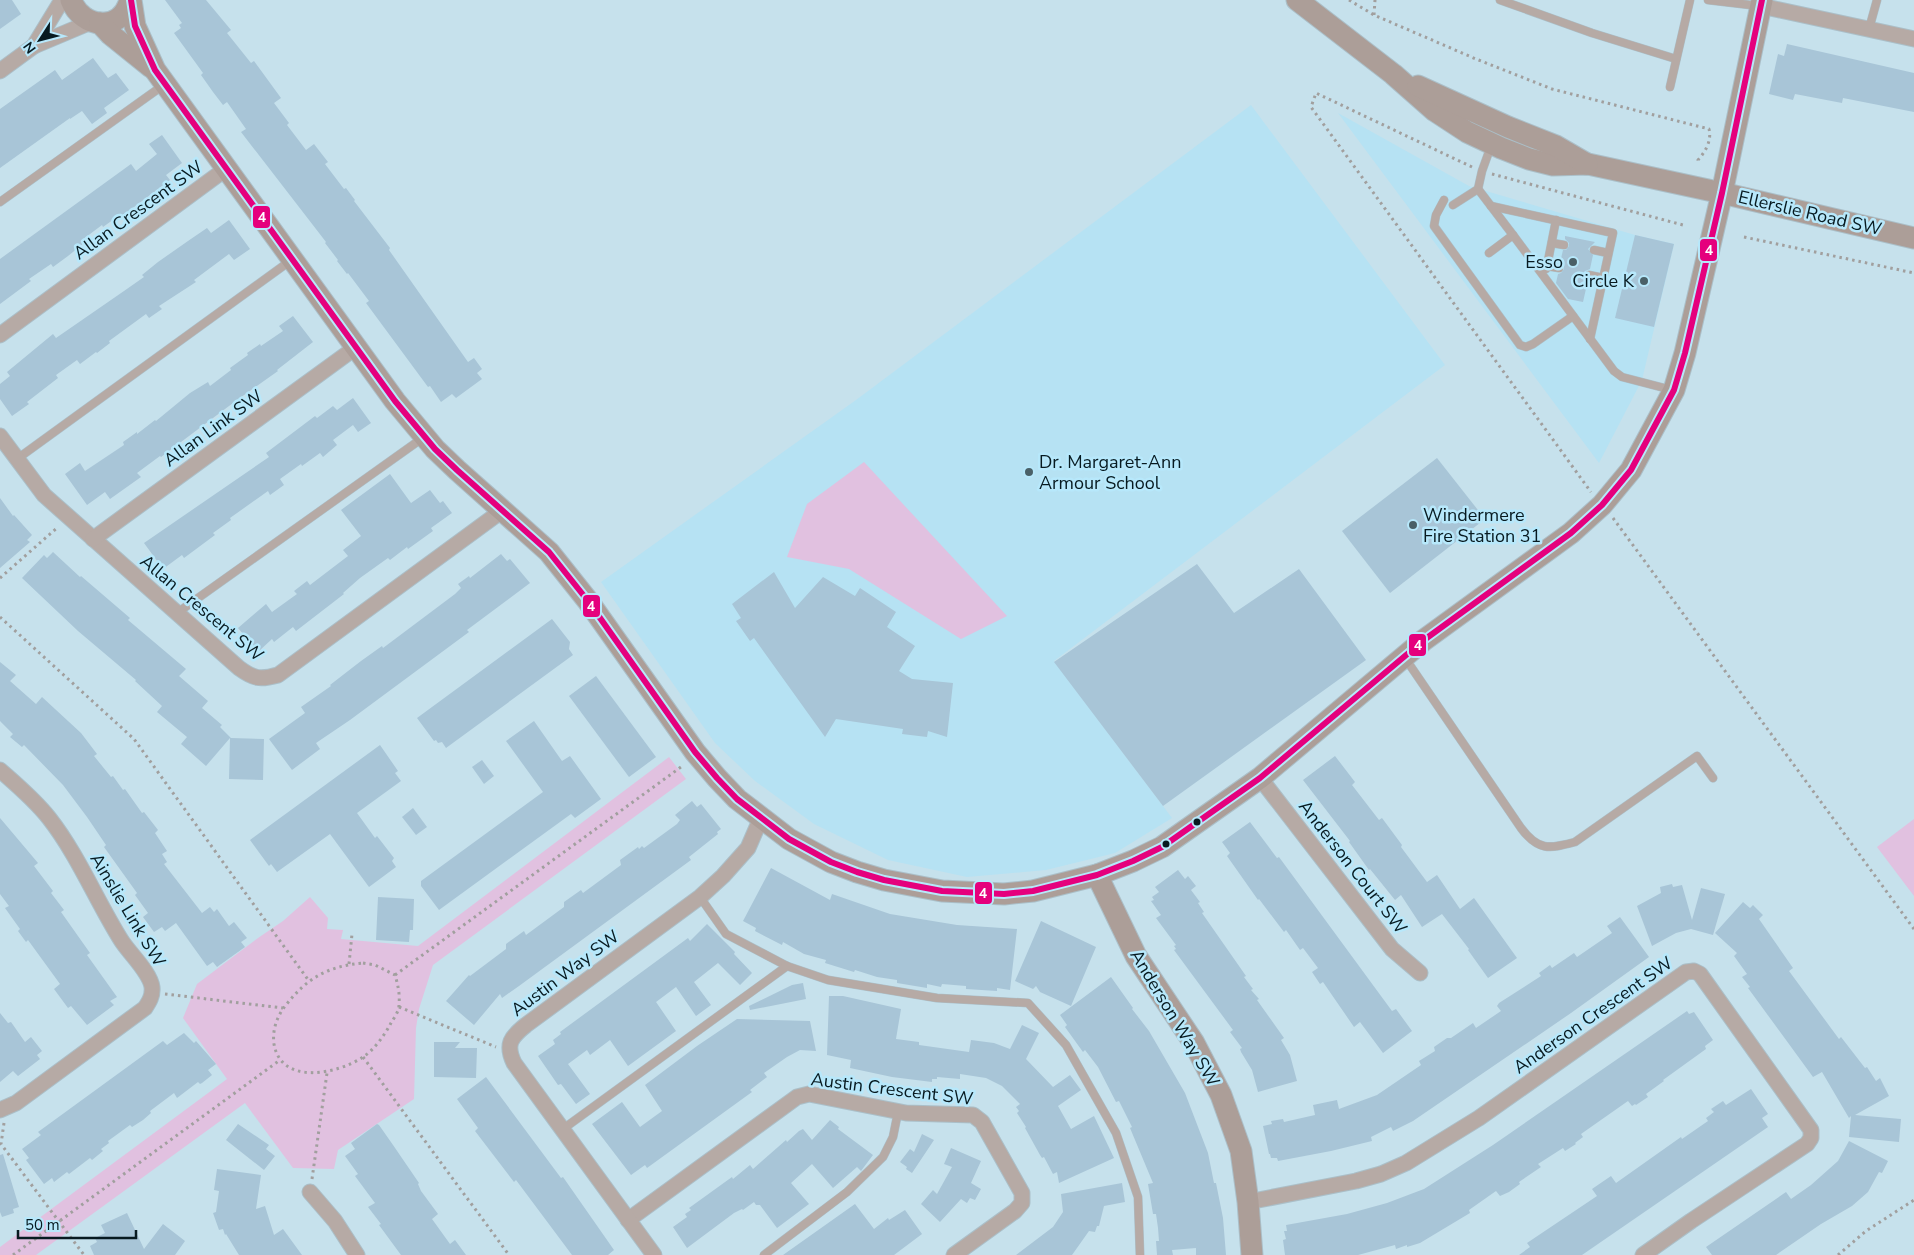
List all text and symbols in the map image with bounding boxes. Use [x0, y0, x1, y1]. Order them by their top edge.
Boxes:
north arrow [15, 15, 65, 65]
text: N [19, 38, 41, 57]
street label: Allan Crescent SW [68, 155, 208, 265]
street label: Ellerslie Road SW [1736, 185, 1884, 241]
line badge: 4 [252, 205, 271, 229]
text: 4 [258, 208, 267, 227]
line badge: 4 [1699, 238, 1718, 262]
text: 4 [1705, 241, 1714, 260]
place label: Esso [1525, 250, 1563, 274]
marker: Esso [1567, 256, 1579, 268]
place label: Circle K [1572, 269, 1635, 293]
marker: Circle K [1638, 275, 1650, 287]
street label: Allan Link SW [159, 384, 267, 472]
place label: Dr. Margaret-Ann Armour School [1039, 450, 1181, 495]
marker: Dr. Margaret-Ann Armour School [1023, 466, 1035, 478]
place label: Windermere Fire Station 31 [1423, 503, 1541, 548]
marker: Windermere Fire Station 31 [1407, 519, 1419, 531]
street label: Allan Crescent SW [135, 549, 269, 667]
line badge: 4 [582, 594, 601, 618]
text: 4 [587, 597, 596, 616]
line badge: 4 [1408, 633, 1427, 657]
text: 4 [1414, 636, 1423, 655]
street label: Anderson Court SW [1293, 795, 1413, 939]
unlabelled marker [1192, 817, 1202, 827]
unlabelled marker [1161, 839, 1171, 849]
street label: Ainslie Link SW [85, 849, 171, 971]
line badge: 4 [974, 881, 993, 905]
text: 4 [979, 884, 988, 903]
street label: Austin Way SW [506, 924, 624, 1022]
street label: Anderson Way SW [1125, 945, 1226, 1091]
street label: Anderson Crescent SW [1508, 951, 1678, 1079]
street label: Austin Crescent SW [809, 1067, 975, 1111]
scale bar [18, 1208, 135, 1240]
text: 50 m [25, 1215, 60, 1235]

